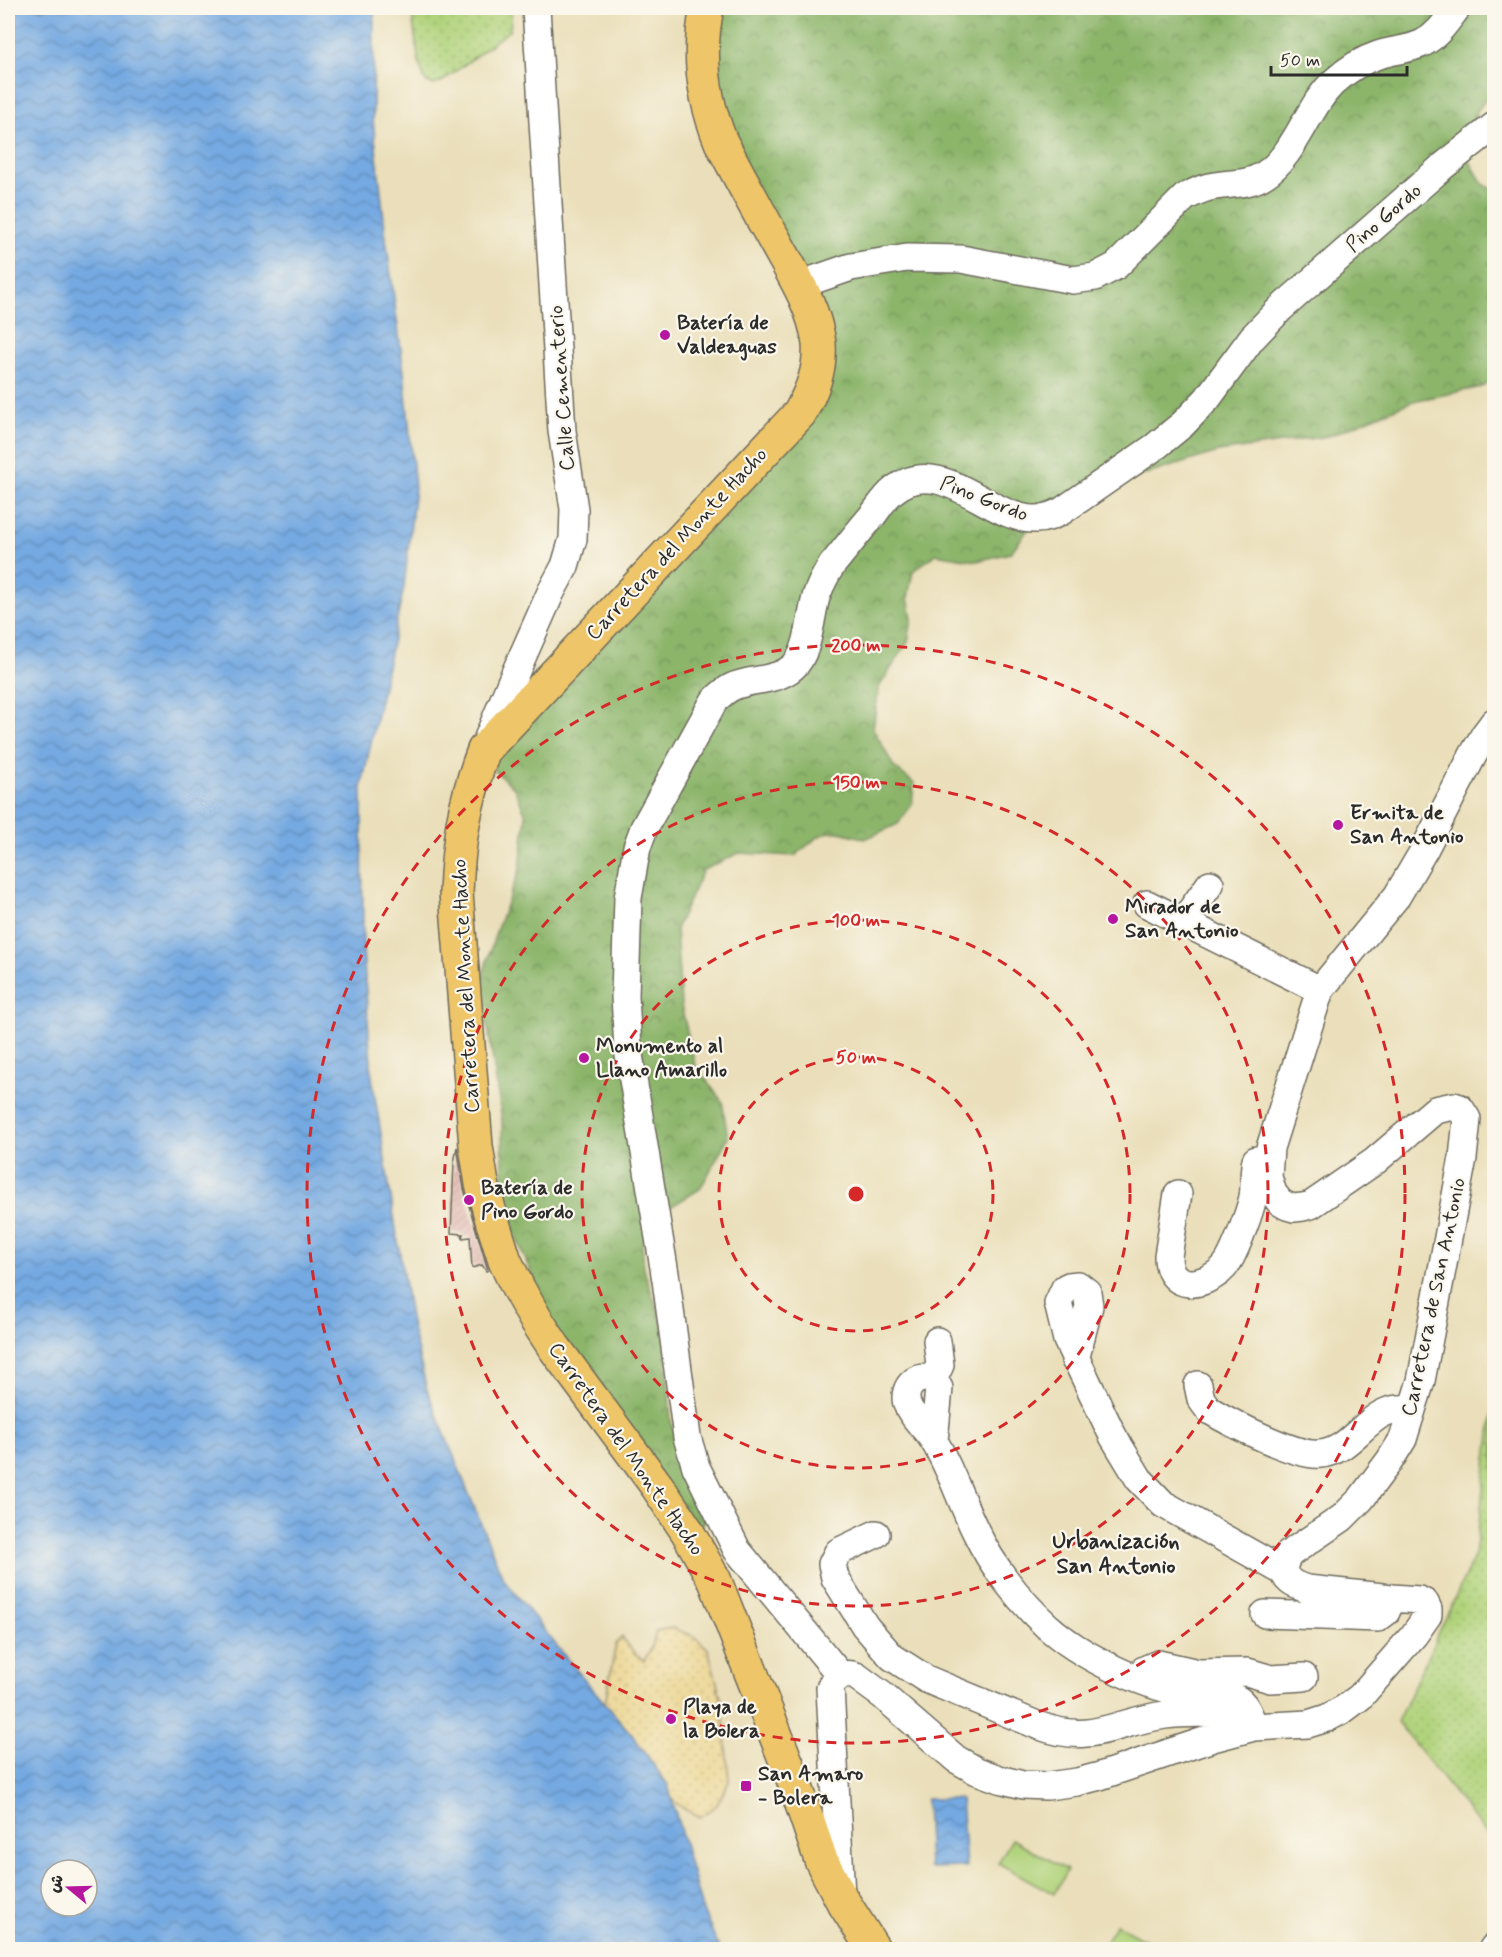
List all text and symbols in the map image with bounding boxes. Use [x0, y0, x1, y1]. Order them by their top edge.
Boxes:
scale bar [1271, 39, 1408, 77]
text: 50 m [1280, 49, 1320, 73]
street label: Pino Gordo [1340, 177, 1428, 259]
street label: Calle Cementerio [542, 304, 582, 472]
place label: Batería de Valdeaguas [677, 309, 777, 361]
marker: Batería de Valdeaguas [658, 328, 672, 342]
street label: Carretera del Monte Hacho [580, 441, 774, 647]
street label: Pino Gordo [936, 469, 1032, 529]
text: 200 m [831, 634, 881, 658]
text: 150 m [832, 771, 880, 795]
place label: Ermita de San Antonio [1350, 799, 1464, 851]
marker: Ermita de San Antonio [1331, 818, 1345, 832]
street label: Carretera del Monte Hacho [445, 858, 487, 1114]
place label: Mirador de San Antonio [1125, 893, 1239, 945]
text: 100 m [832, 909, 880, 933]
marker: Mirador de San Antonio [1106, 912, 1120, 926]
place label: Monumento al Llano Amarillo [596, 1032, 727, 1084]
text: 50 m [836, 1046, 876, 1070]
marker: Monumento al Llano Amarillo [577, 1051, 591, 1065]
place label: Batería de Pino Gordo [481, 1174, 574, 1226]
street label: Carretera de San Antonio [1395, 1175, 1473, 1419]
centre of rings [846, 1184, 866, 1204]
marker: Batería de Pino Gordo [462, 1193, 476, 1207]
street label: Carretera del Monte Hacho [541, 1337, 711, 1561]
district label: Urbanización San Antonio [1052, 1528, 1180, 1581]
place label: Playa de la Bolera [683, 1693, 760, 1745]
marker: Playa de la Bolera [664, 1712, 678, 1726]
place label: San Amaro - Bolera [758, 1760, 864, 1812]
marker: San Amaro - Bolera [739, 1779, 753, 1793]
north arrow [39, 1858, 99, 1918]
text: ش [43, 1872, 69, 1895]

